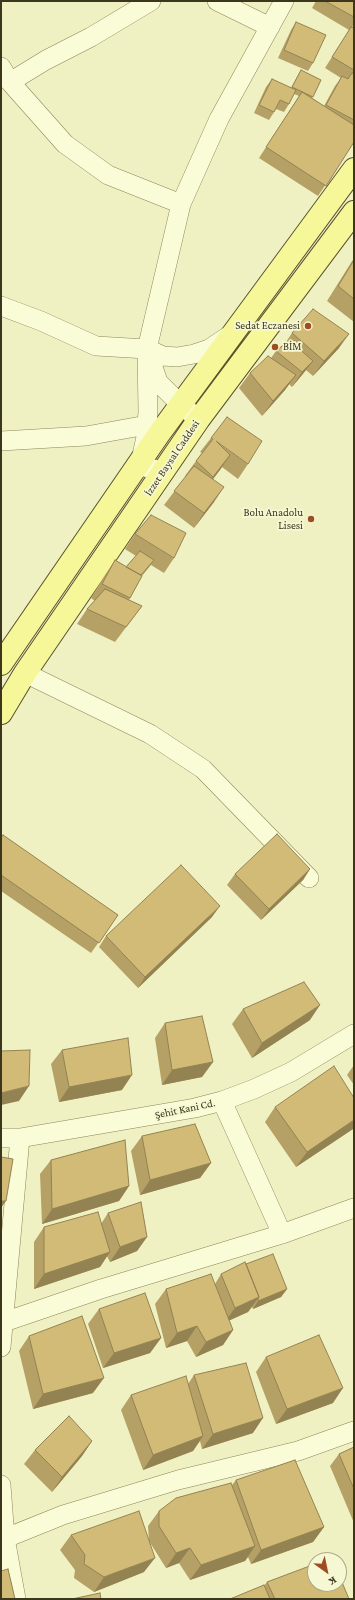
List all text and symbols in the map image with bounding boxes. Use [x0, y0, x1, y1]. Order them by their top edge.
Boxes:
place label: Sedat Eczanesi [235, 319, 300, 333]
marker: Sedat Eczanesi [303, 321, 313, 331]
place label: BİM [283, 340, 301, 354]
marker: BİM [270, 342, 280, 352]
street label: İzzet Baysal Caddesi [142, 418, 202, 498]
place label: Bolu Anadolu Lisesi [244, 506, 303, 532]
marker: Bolu Anadolu Lisesi [306, 514, 316, 524]
street label: Şehit Kani Cd. [154, 1096, 216, 1122]
north arrow [307, 1552, 347, 1592]
text: K [327, 1574, 339, 1588]

